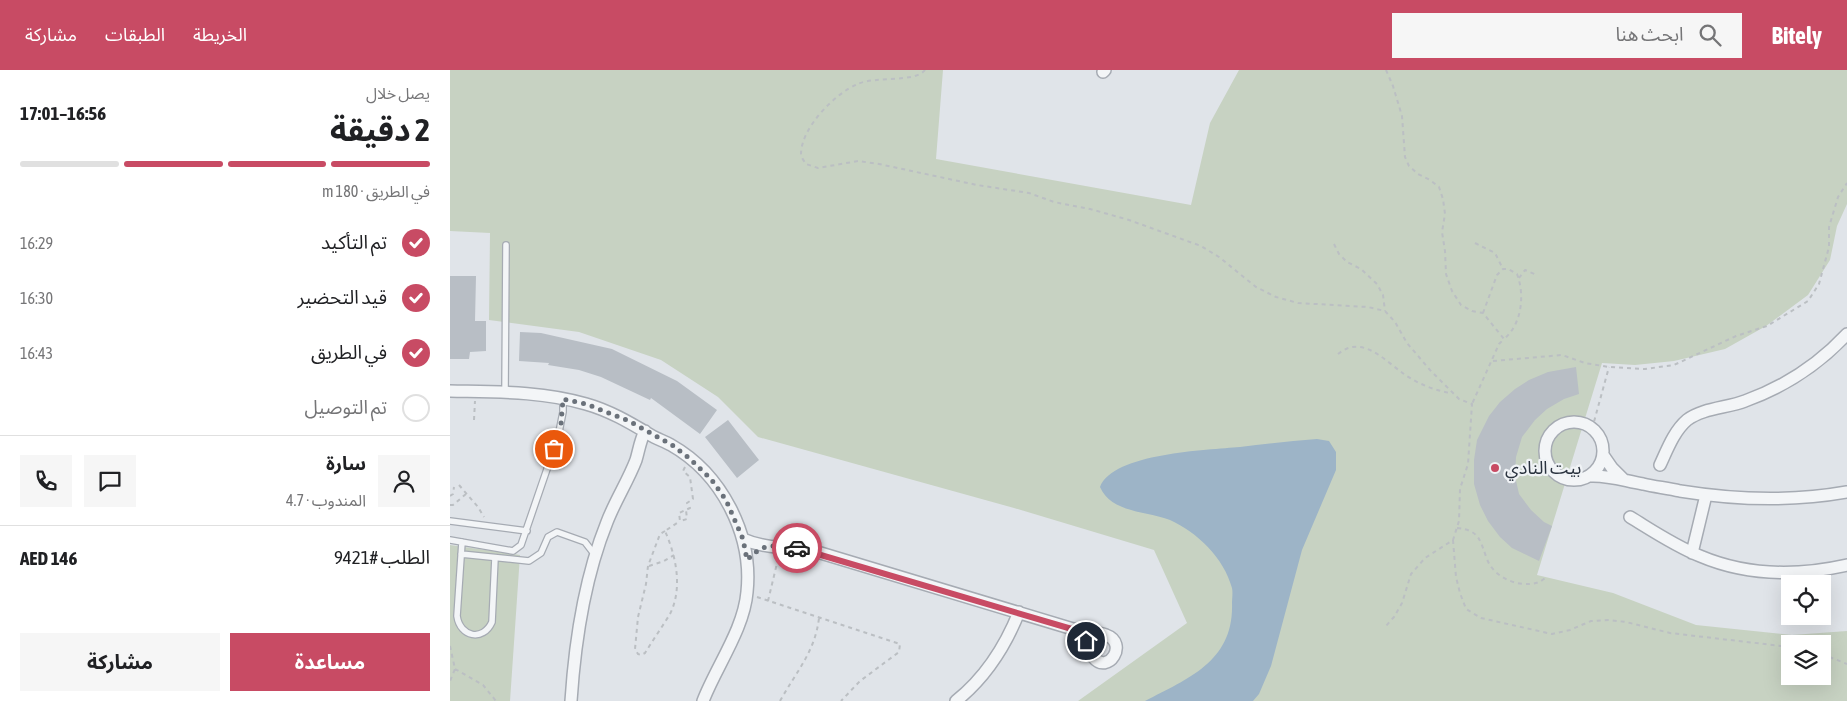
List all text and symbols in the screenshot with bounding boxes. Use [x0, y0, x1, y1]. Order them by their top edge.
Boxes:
search box [1392, 13, 1742, 58]
icon: search [1696, 21, 1724, 49]
text: Bitely [1772, 22, 1822, 49]
text: ابحث هنا [1615, 23, 1684, 45]
text: مشاركة [25, 24, 77, 45]
text: الطبقات [105, 24, 165, 45]
text: الخريطة [193, 24, 247, 45]
text: يصل خلال [366, 84, 430, 102]
text: 16:56–17:01 [20, 102, 106, 124]
text: 2 دقيقة [330, 111, 430, 148]
text: في الطريق · 180 m [322, 182, 430, 200]
icon: check [402, 229, 430, 257]
text: تم التأكيد [321, 231, 387, 253]
text: 16:29 [20, 234, 53, 252]
icon: check [402, 284, 430, 312]
text: قيد التحضير [297, 286, 387, 308]
text: 16:30 [20, 289, 53, 307]
icon: check [402, 339, 430, 367]
text: في الطريق [311, 341, 387, 363]
text: 16:43 [20, 344, 53, 362]
text: تم التوصيل [304, 396, 387, 418]
pin [533, 428, 575, 470]
icon: bag [540, 435, 568, 463]
text: سارة [326, 452, 366, 474]
button: phone [20, 455, 72, 507]
button: chat [84, 455, 136, 507]
button: person [378, 455, 430, 507]
place label: بيت النادي [1505, 457, 1581, 481]
marker: بيت النادي [1489, 462, 1501, 474]
text: المندوب · 4.7 [286, 491, 366, 509]
courier [772, 523, 822, 573]
icon: car [783, 534, 811, 562]
text: الطلب #9421 [334, 546, 430, 568]
text: AED 146 [20, 547, 77, 569]
map controls [1781, 575, 1831, 685]
button: locate [1781, 575, 1831, 625]
pin [1065, 620, 1107, 662]
icon: home [1072, 627, 1100, 655]
button: مشاركة [20, 633, 220, 691]
button: مساعدة [230, 633, 430, 691]
button: layers [1781, 635, 1831, 685]

